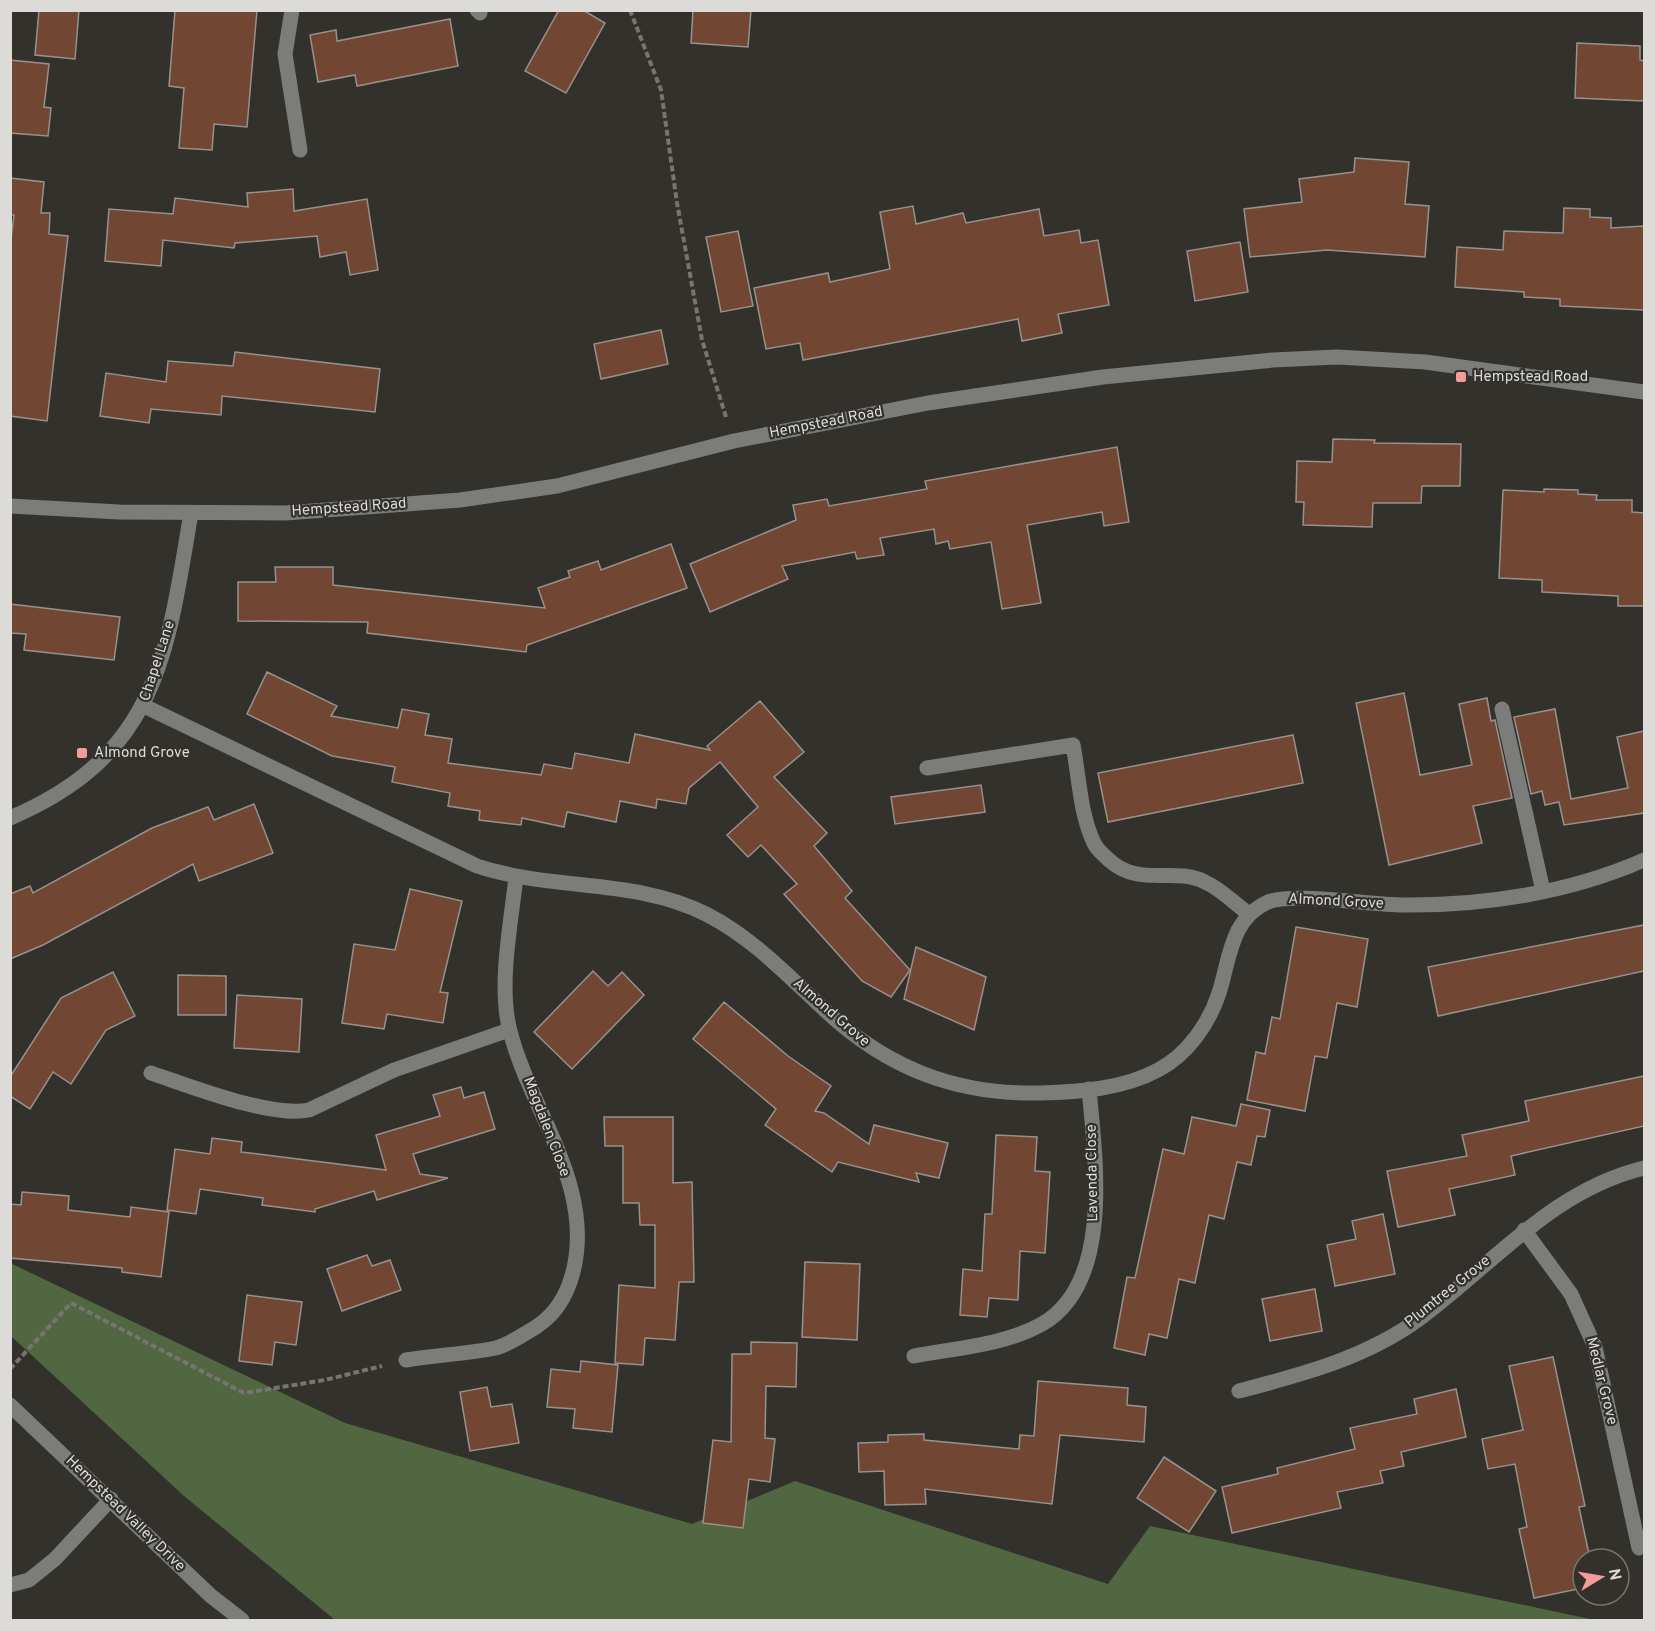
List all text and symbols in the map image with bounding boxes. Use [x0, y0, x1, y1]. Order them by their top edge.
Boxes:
place label: Hempstead Road [1473, 368, 1588, 387]
marker: Hempstead Road [1454, 370, 1468, 384]
street label: Hempstead Road [768, 403, 884, 443]
street label: Hempstead Road [291, 495, 407, 521]
street label: Chapel Lane [136, 618, 180, 704]
place label: Almond Grove [94, 744, 190, 763]
marker: Almond Grove [75, 746, 89, 760]
street label: Almond Grove [1288, 890, 1384, 914]
street label: Almond Grove [789, 974, 873, 1052]
street label: Magdalen Close [518, 1074, 574, 1180]
street label: Lavenda Close [1083, 1124, 1103, 1222]
street label: Plumtree Grove [1401, 1252, 1495, 1332]
street label: Medlar Grove [1581, 1335, 1621, 1427]
street label: Hempstead Valley Drive [61, 1452, 189, 1576]
north arrow [1571, 1547, 1631, 1607]
text: N [1603, 1567, 1625, 1582]

